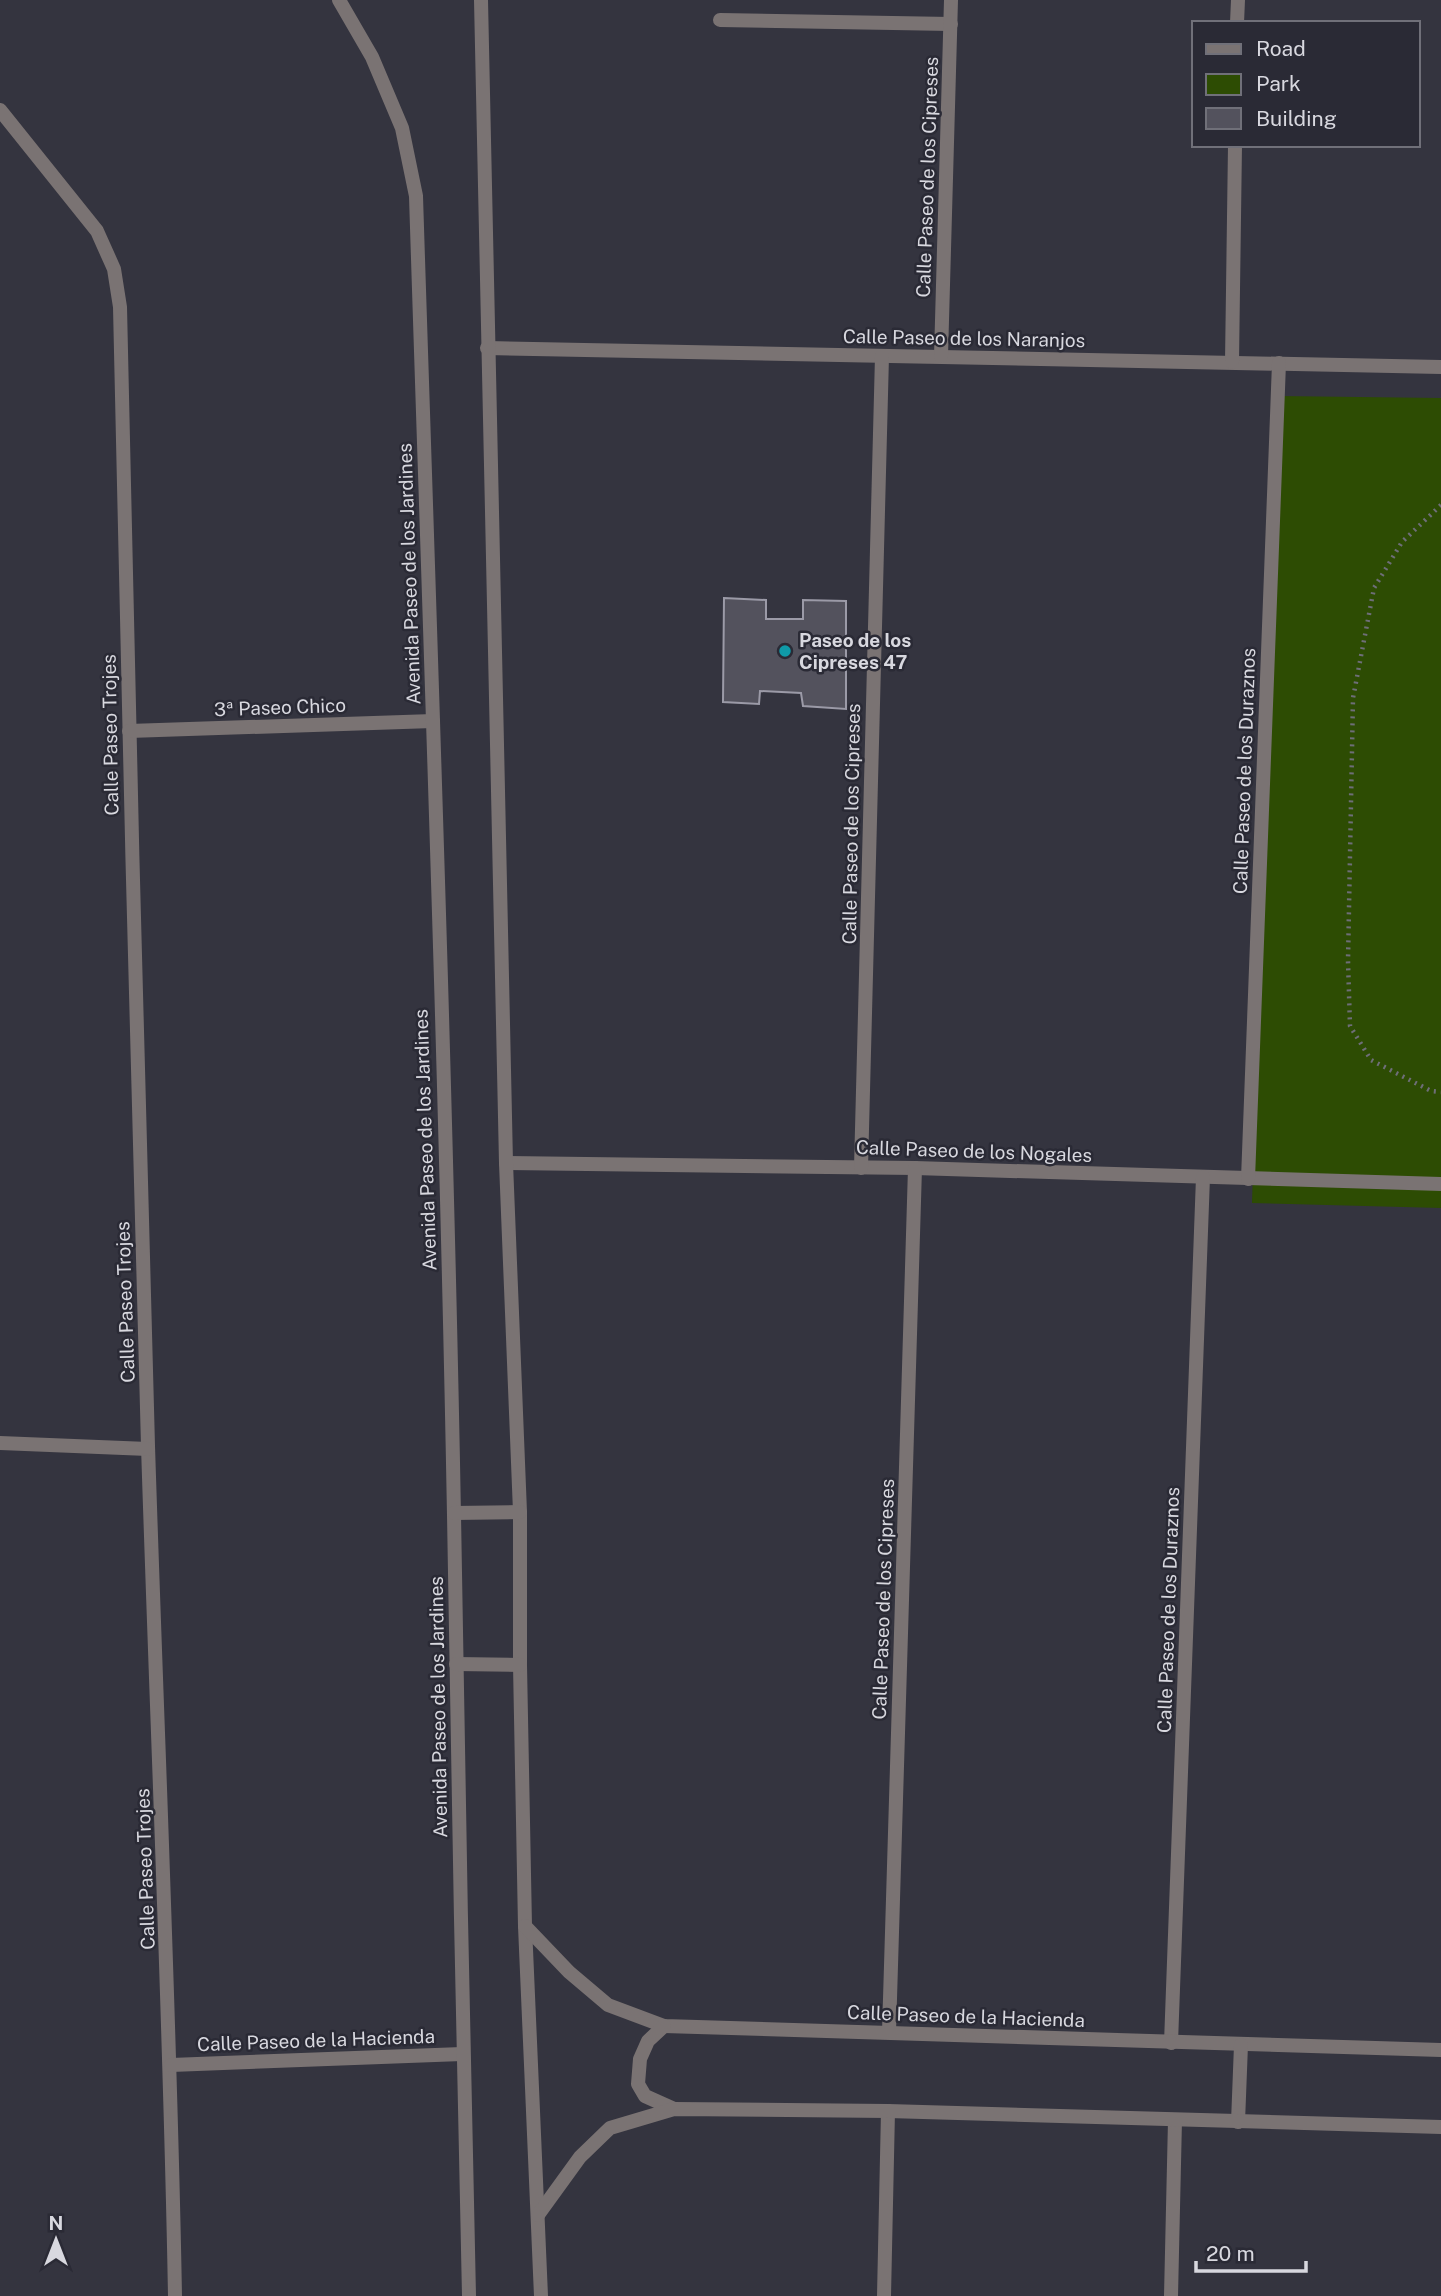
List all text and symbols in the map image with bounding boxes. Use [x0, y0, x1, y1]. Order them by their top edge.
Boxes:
legend [1192, 21, 1420, 147]
text: Road [1256, 36, 1306, 61]
street label: Calle Paseo de los Cipreses [912, 56, 942, 298]
text: Park [1256, 71, 1301, 96]
text: Building [1256, 106, 1337, 131]
street label: Calle Paseo de los Naranjos [843, 325, 1085, 351]
street label: Avenida Paseo de los Jardines [393, 443, 425, 705]
place label: Paseo de los Cipreses 47 [799, 629, 911, 673]
marker: Paseo de los Cipreses 47 [777, 643, 793, 659]
street label: Calle Paseo de los Duraznos [1229, 648, 1259, 894]
street label: Calle Paseo Trojes [98, 654, 122, 816]
street label: 3ª Paseo Chico [214, 694, 346, 720]
street label: Calle Paseo de los Cipreses [838, 703, 864, 945]
street label: Avenida Paseo de los Jardines [409, 1009, 441, 1271]
street label: Calle Paseo de los Nogales [855, 1136, 1093, 1166]
street label: Calle Paseo Trojes [111, 1221, 139, 1383]
street label: Calle Paseo de los Cipreses [868, 1478, 898, 1720]
street label: Calle Paseo de los Duraznos [1153, 1487, 1183, 1733]
street label: Avenida Paseo de los Jardines [425, 1576, 451, 1838]
street label: Calle Paseo Trojes [131, 1788, 159, 1950]
street label: Calle Paseo de la Hacienda [847, 2001, 1085, 2031]
street label: Calle Paseo de la Hacienda [197, 2025, 435, 2055]
north arrow [21, 2205, 91, 2275]
text: N [49, 2212, 63, 2234]
scale bar [1196, 2230, 1306, 2274]
text: 20 m [1206, 2241, 1255, 2266]

